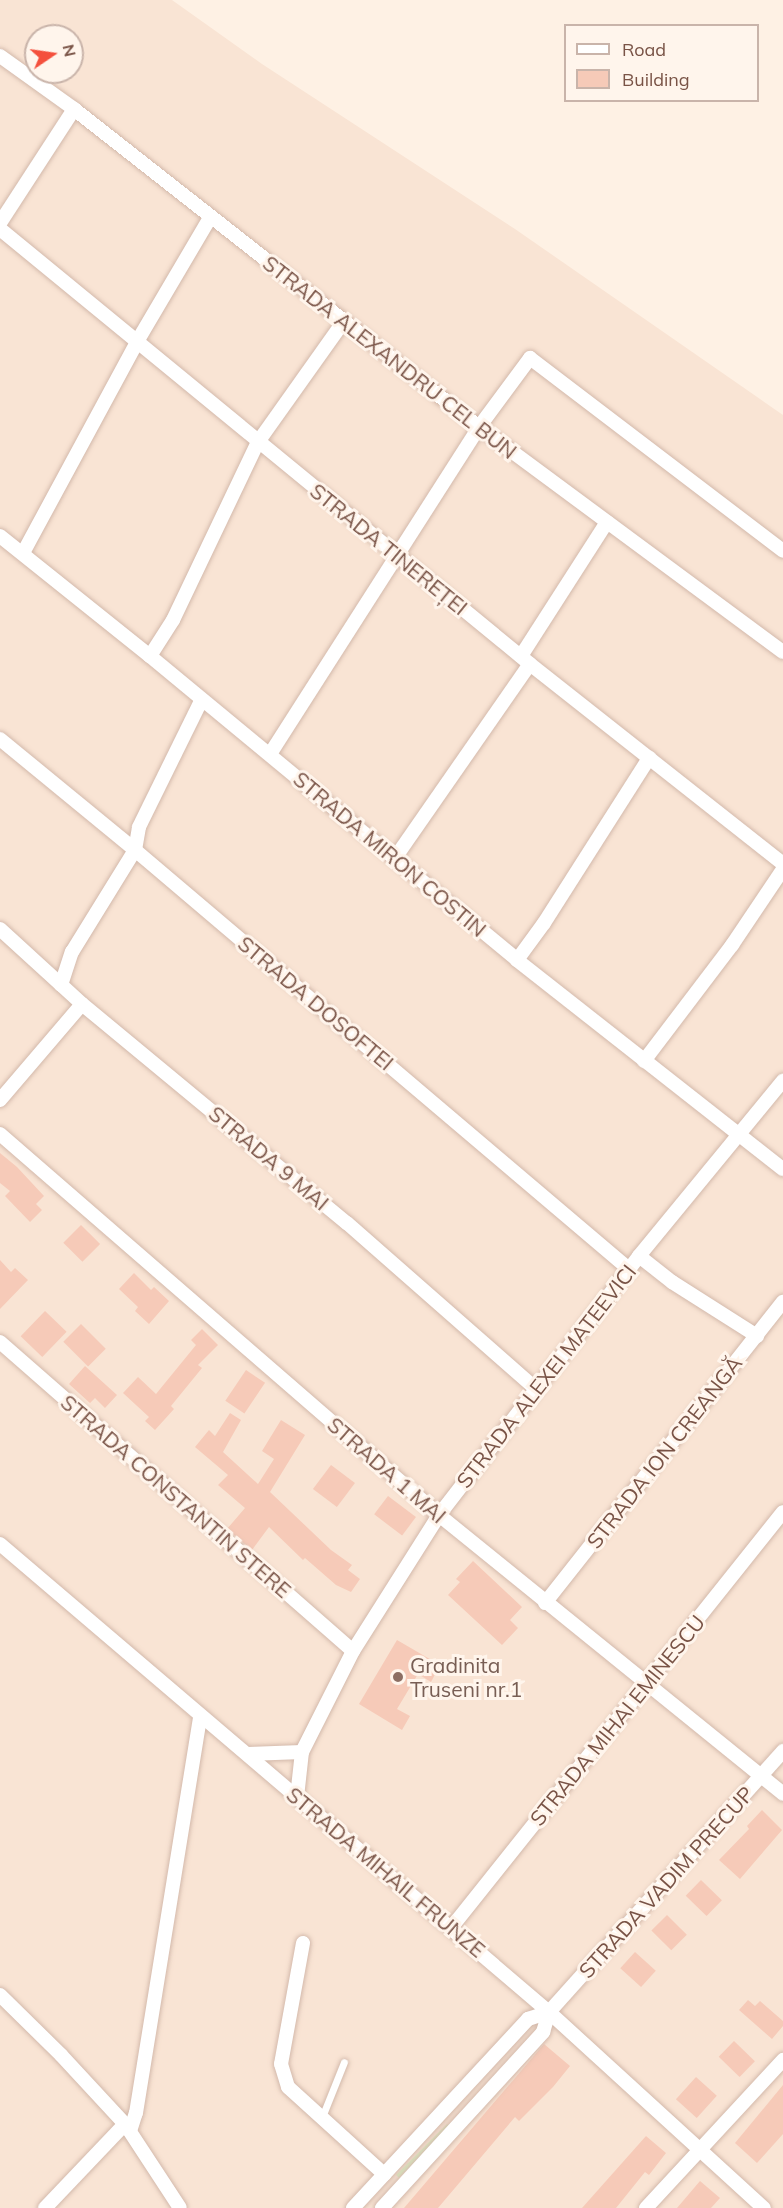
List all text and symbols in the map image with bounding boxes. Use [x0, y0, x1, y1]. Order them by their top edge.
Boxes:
north arrow [24, 24, 84, 84]
legend [564, 24, 759, 102]
text: Road [622, 38, 666, 61]
text: N [58, 42, 81, 59]
text: Building [622, 68, 690, 91]
street label: STRADA ALEXANDRU CEL BUN [258, 250, 522, 464]
street label: STRADA TINEREȚEI [305, 478, 473, 620]
street label: STRADA MIRON COSTIN [289, 766, 491, 942]
street label: STRADA DOSOFTEI [233, 931, 399, 1075]
street label: STRADA 9 MAI [204, 1101, 334, 1215]
street label: STRADA ALEXEI MATEEVICI [451, 1259, 641, 1493]
street label: STRADA ION CREANGĂ [581, 1351, 747, 1553]
street label: STRADA CONSTANTIN STERE [56, 1389, 296, 1603]
street label: STRADA 1 MAI [323, 1412, 451, 1528]
street label: STRADA MIHAI EMINESCU [524, 1610, 710, 1830]
place label: Gradinita Truseni nr.1 [410, 1652, 522, 1702]
marker: Gradinita Truseni nr.1 [391, 1670, 405, 1684]
street label: STRADA VADIM PRECUP [573, 1781, 759, 1983]
street label: STRADA MIHAIL FRUNZE [282, 1782, 490, 1962]

